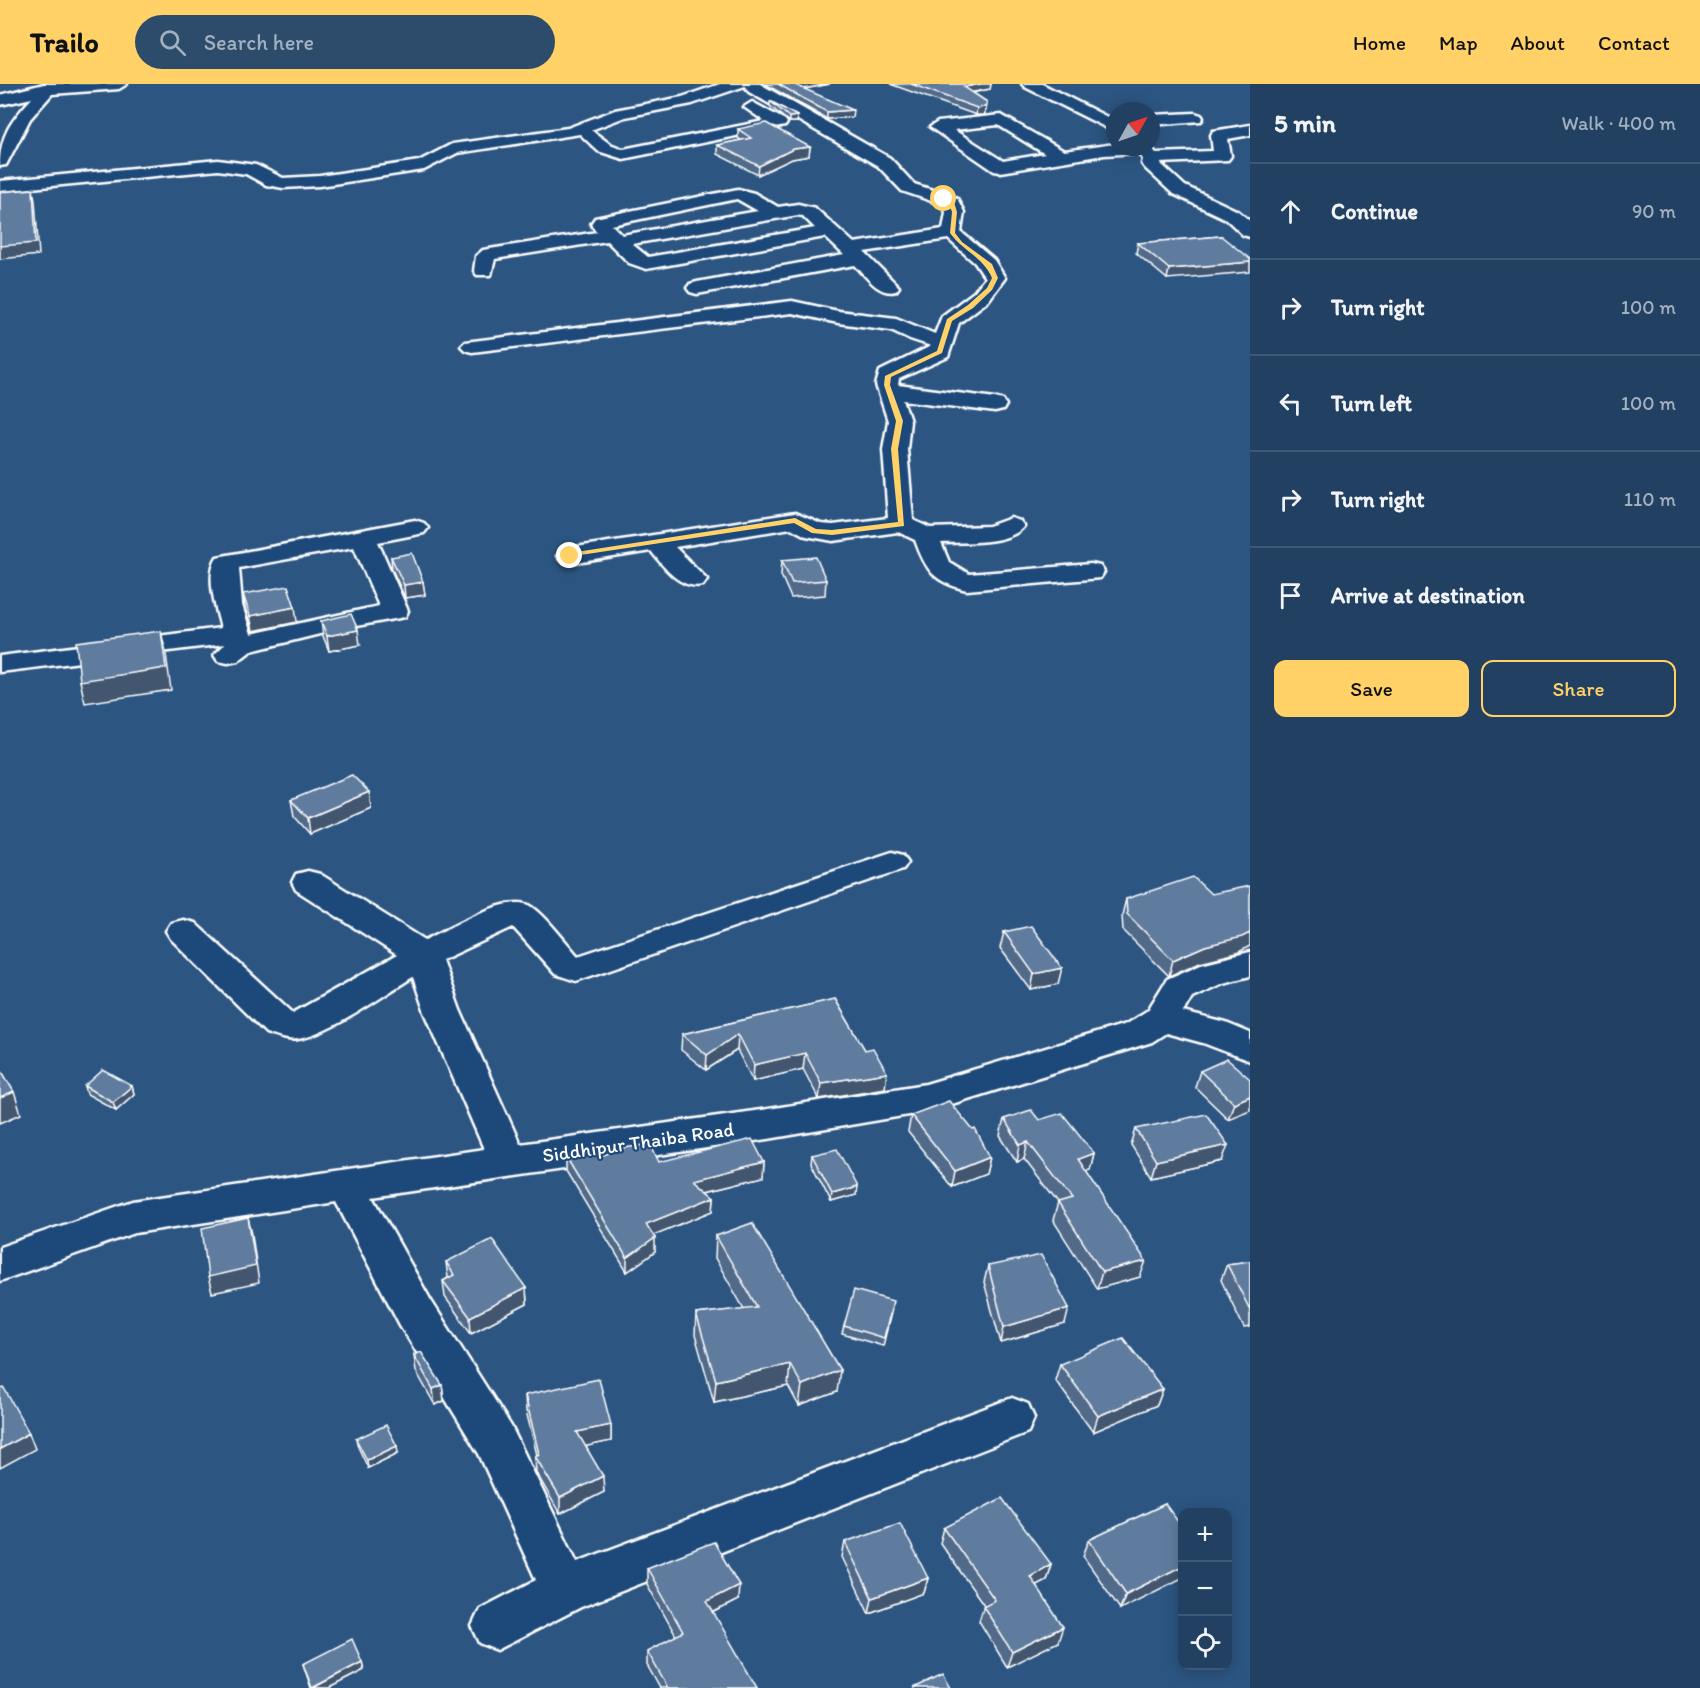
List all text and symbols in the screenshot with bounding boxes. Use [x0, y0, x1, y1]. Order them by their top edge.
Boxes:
search box [135, 15, 555, 69]
text: Trailo [30, 25, 99, 59]
icon: search [156, 26, 189, 59]
text: Search here [204, 29, 314, 56]
text: Home [1353, 30, 1406, 55]
text: Map [1439, 30, 1478, 55]
text: About [1511, 30, 1565, 55]
text: Contact [1598, 30, 1670, 55]
north arrow [1106, 102, 1160, 156]
text: 5 min [1274, 107, 1336, 139]
text: Walk · 400 m [1562, 111, 1676, 135]
route start [930, 185, 956, 211]
icon: ahead [1274, 195, 1307, 228]
text: Continue [1331, 198, 1418, 225]
text: 90 m [1632, 199, 1676, 223]
icon: right [1274, 291, 1307, 324]
text: Turn right [1331, 294, 1425, 321]
text: 100 m [1621, 295, 1676, 319]
icon: left [1274, 387, 1307, 420]
text: Turn left [1331, 390, 1412, 417]
text: 100 m [1621, 391, 1676, 415]
icon: right [1274, 483, 1307, 516]
text: Turn right [1331, 486, 1425, 513]
text: 110 m [1624, 487, 1676, 511]
route end [556, 542, 582, 568]
icon: arrive [1274, 579, 1307, 612]
text: Arrive at destination [1331, 582, 1525, 609]
button: Save [1274, 660, 1469, 717]
button: Share [1481, 660, 1676, 717]
street label: Siddhipur Thaiba Road [541, 1117, 736, 1167]
map controls [1178, 1508, 1232, 1670]
button: + [1178, 1508, 1232, 1562]
button: − [1178, 1562, 1232, 1616]
button: locate [1178, 1616, 1232, 1670]

